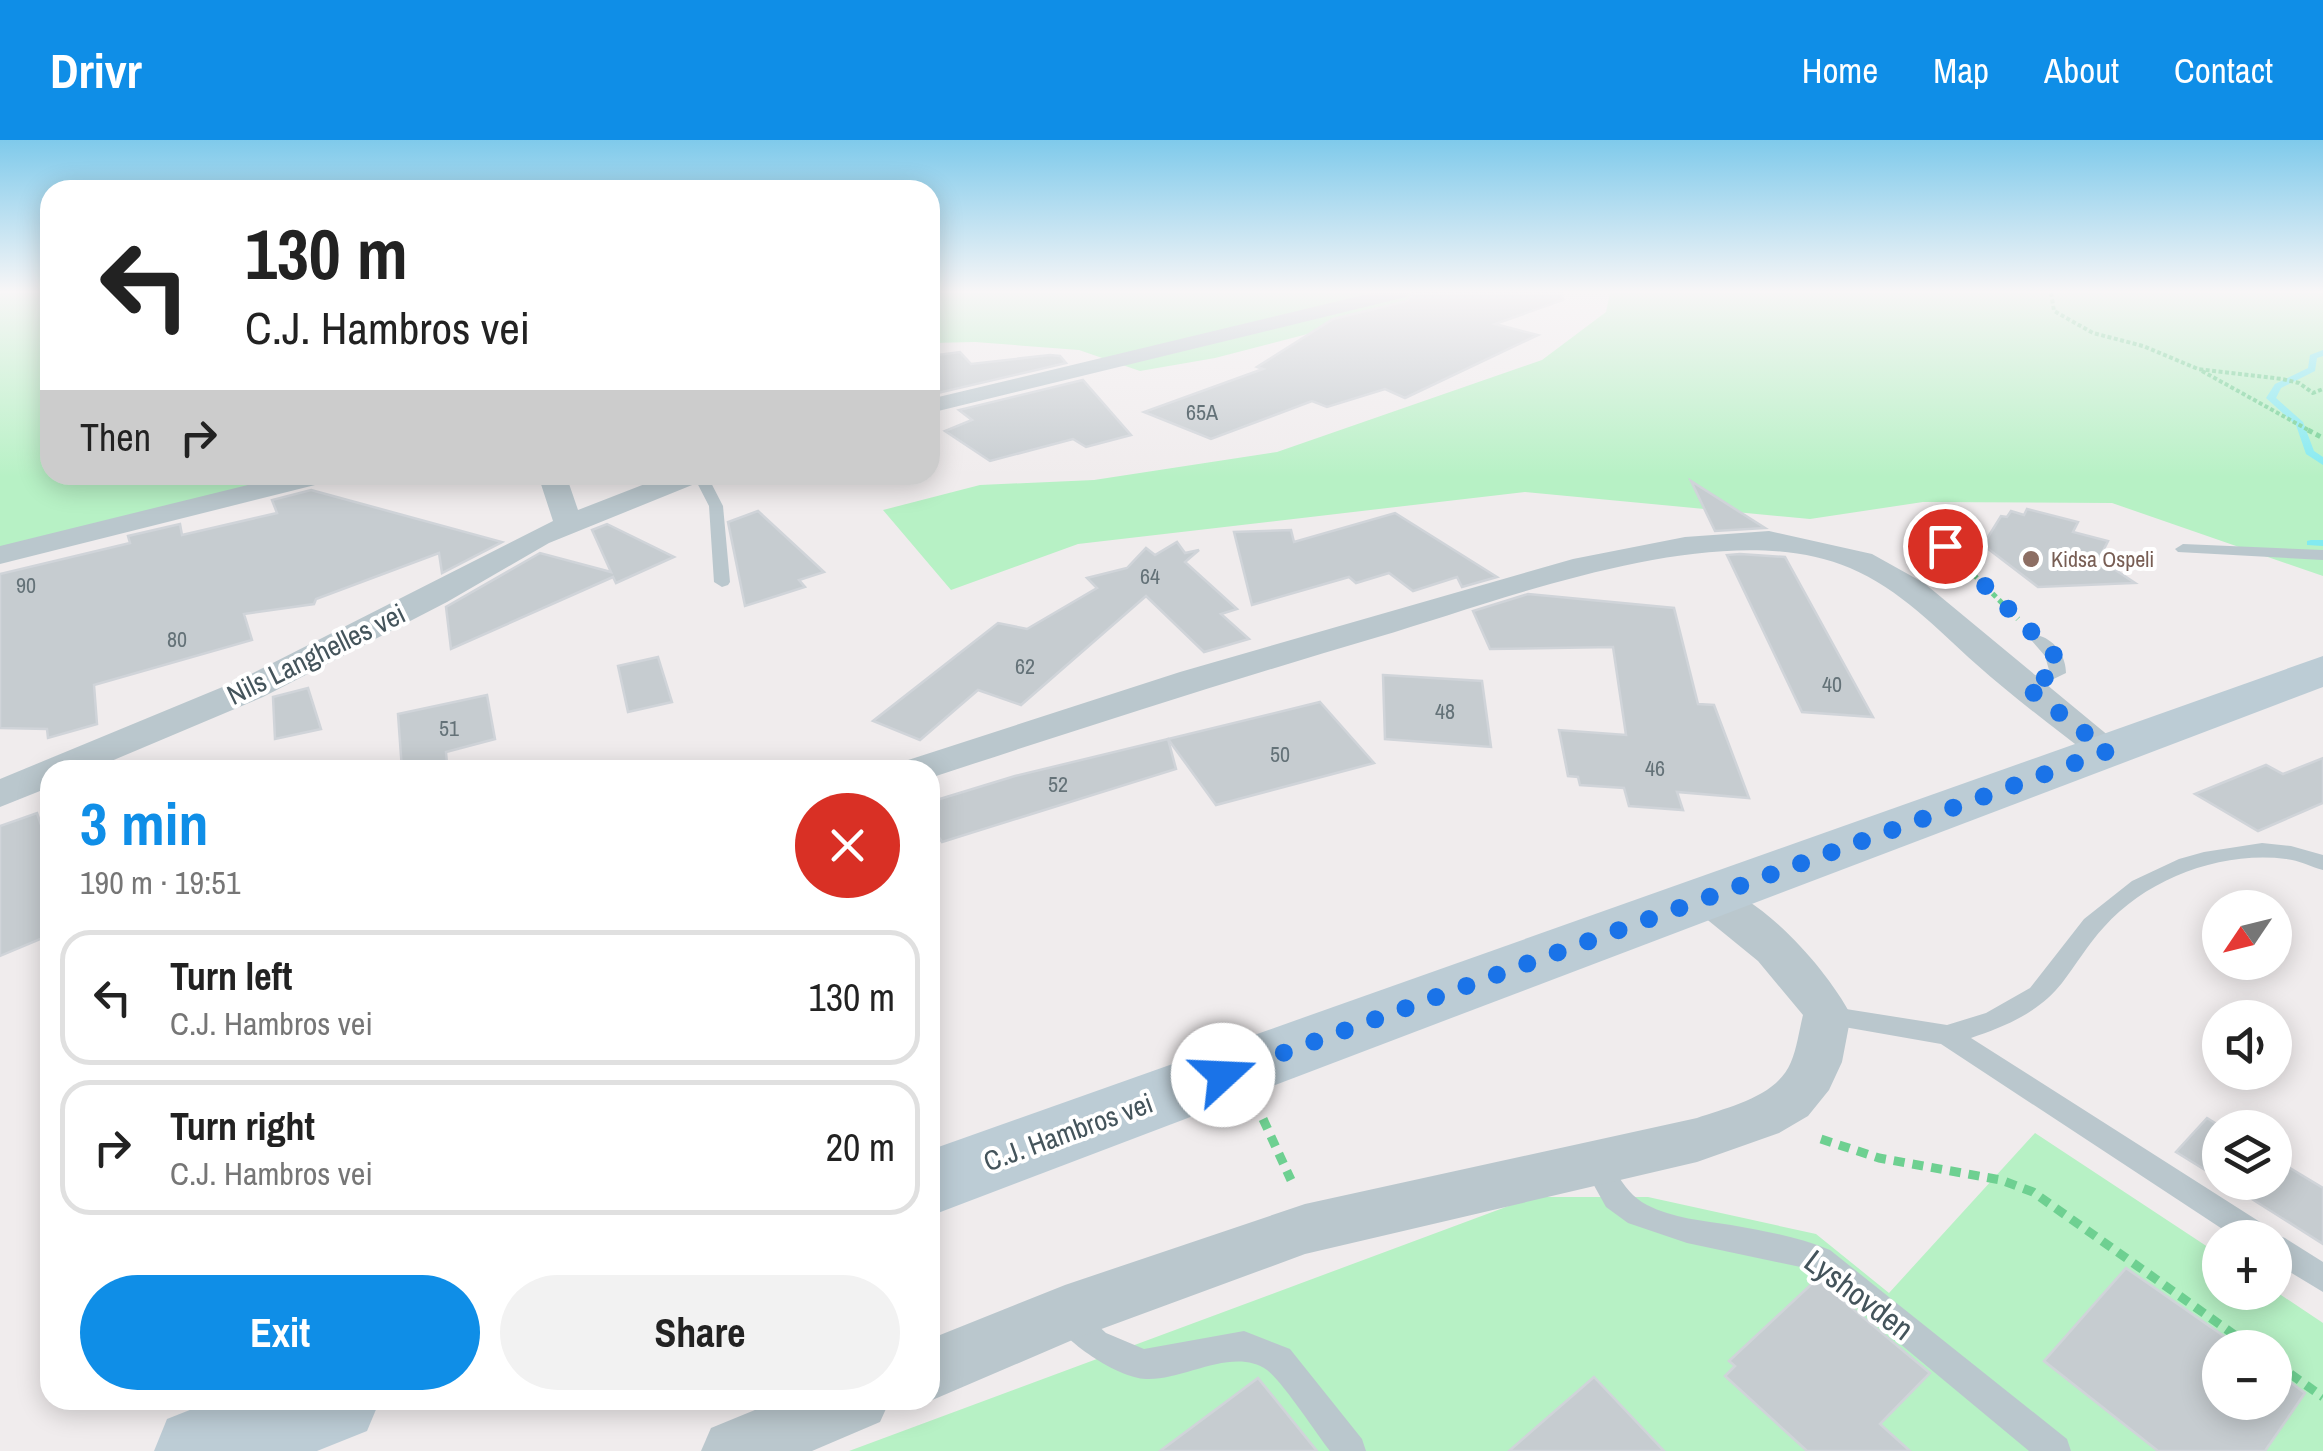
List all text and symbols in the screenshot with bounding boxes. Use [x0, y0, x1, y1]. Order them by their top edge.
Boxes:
text: Drivr [50, 38, 142, 103]
text: Home [1802, 47, 1878, 94]
text: Map [1933, 47, 1989, 94]
text: About [2044, 47, 2119, 94]
text: Contact [2174, 47, 2273, 94]
text: 130 m [245, 207, 408, 301]
icon: left [80, 220, 210, 350]
text: C.J. Hambros vei [245, 297, 530, 358]
house number: 65A [1186, 397, 1219, 427]
icon: right [171, 410, 226, 465]
text: Then [80, 412, 151, 463]
pin [1903, 504, 1988, 589]
icon: arrive [1918, 519, 1973, 574]
place label: Kidsa Ospeli [2051, 544, 2154, 574]
marker: Kidsa Ospeli [2020, 548, 2042, 570]
house number: 64 [1140, 561, 1160, 591]
house number: 90 [16, 570, 36, 600]
street label: Nils Langhelles vei [220, 594, 412, 714]
house number: 80 [167, 624, 187, 654]
house number: 62 [1015, 651, 1035, 681]
house number: 40 [1822, 669, 1842, 699]
house number: 48 [1435, 696, 1455, 726]
house number: 51 [439, 713, 459, 743]
house number: 50 [1270, 739, 1290, 769]
house number: 46 [1645, 753, 1665, 783]
house number: 52 [1048, 769, 1068, 799]
text: 3 min [80, 783, 209, 864]
button: close [795, 793, 900, 898]
text: 190 m · 19:51 [80, 861, 240, 904]
north arrow [2202, 890, 2292, 980]
map controls [2202, 890, 2292, 1420]
text: Turn left [170, 951, 292, 1002]
icon: left [85, 970, 140, 1025]
text: 130 m [808, 972, 895, 1023]
button: sound [2202, 1000, 2292, 1090]
text: C.J. Hambros vei [170, 1002, 373, 1045]
position arrow [1171, 1023, 1275, 1127]
street label: C.J. Hambros vei [978, 1084, 1158, 1180]
text: Turn right [170, 1101, 315, 1152]
button: layers [2202, 1110, 2292, 1200]
icon: right [85, 1120, 140, 1175]
text: 20 m [826, 1122, 895, 1173]
text: C.J. Hambros vei [170, 1152, 373, 1195]
button: + [2202, 1220, 2292, 1310]
street label: Lyshovden [1796, 1240, 1923, 1350]
button: Exit [80, 1275, 480, 1390]
button: Share [500, 1275, 900, 1390]
button: − [2202, 1330, 2292, 1420]

